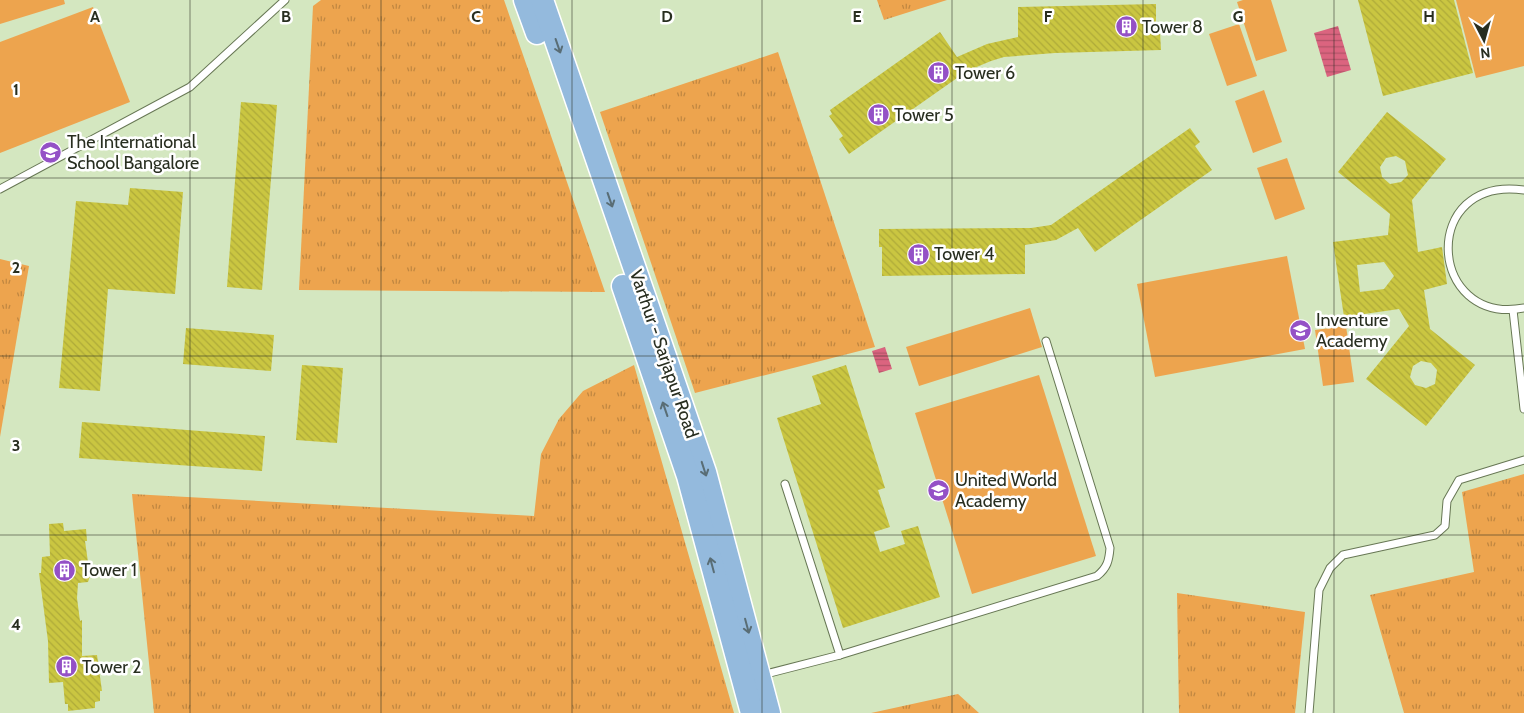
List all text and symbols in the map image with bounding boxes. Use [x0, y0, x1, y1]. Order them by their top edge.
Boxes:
text: A [90, 7, 100, 26]
text: B [281, 7, 291, 26]
text: C [471, 7, 481, 26]
text: D [661, 7, 673, 26]
text: E [852, 7, 862, 26]
text: F [1044, 7, 1053, 26]
text: G [1233, 7, 1243, 26]
text: H [1423, 7, 1435, 26]
building icon: Tower 8 [1114, 15, 1138, 39]
north arrow [1459, 15, 1509, 65]
place label: Tower 8 [1142, 16, 1203, 38]
one-way arrow [553, 38, 563, 54]
text: N [1479, 43, 1491, 62]
building icon: Tower 6 [927, 61, 951, 85]
place label: Tower 6 [955, 62, 1015, 84]
text: 1 [13, 80, 19, 99]
building icon: Tower 5 [866, 103, 890, 127]
place label: Tower 5 [894, 104, 954, 126]
place label: The International School Bangalore [67, 131, 199, 174]
school or university icon: The International School Bangalore [39, 140, 63, 164]
one-way arrow [606, 192, 615, 207]
building icon: Tower 4 [906, 242, 930, 266]
place label: Tower 4 [934, 243, 994, 265]
text: 2 [12, 258, 20, 277]
street label: Varthur - Sarjapur Road [625, 267, 703, 441]
place label: Inventure Academy [1316, 309, 1388, 352]
school or university icon: Inventure Academy [1288, 318, 1312, 342]
one-way arrow [660, 402, 669, 417]
text: 3 [12, 436, 20, 455]
one-way arrow [700, 461, 709, 476]
place label: United World Academy [955, 469, 1057, 512]
school or university icon: United World Academy [927, 478, 951, 502]
one-way arrow [706, 557, 716, 573]
building icon: Tower 1 [53, 558, 77, 582]
place label: Tower 1 [81, 559, 137, 581]
text: 4 [11, 615, 21, 634]
one-way arrow [743, 617, 752, 633]
building icon: Tower 2 [54, 655, 78, 679]
place label: Tower 2 [82, 656, 141, 678]

